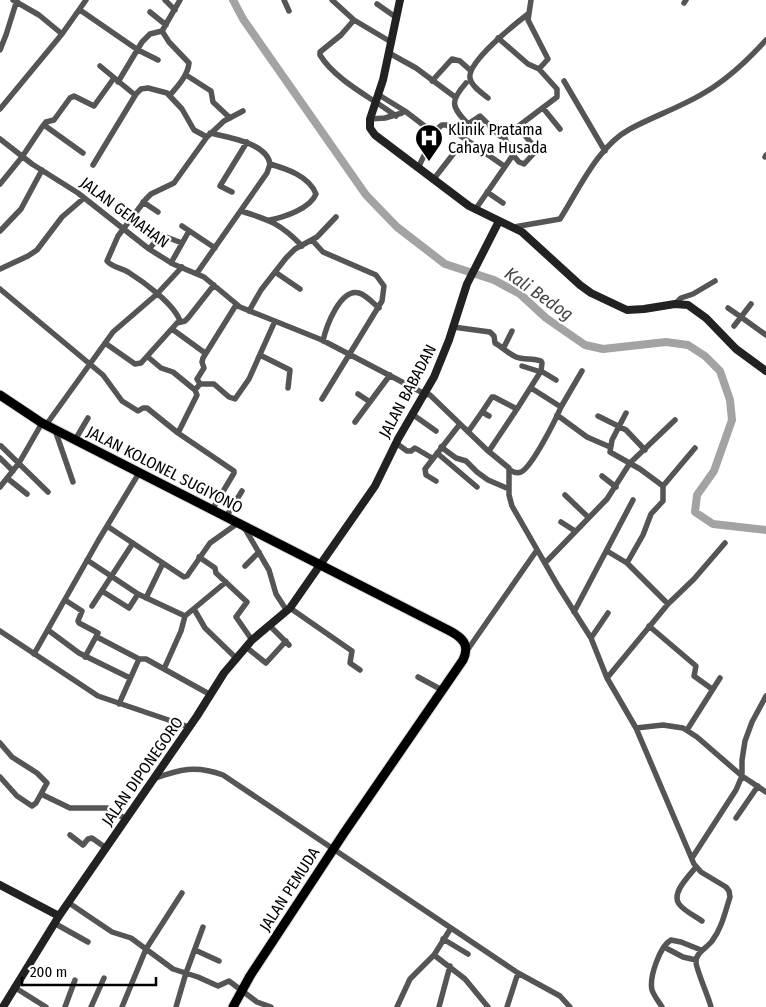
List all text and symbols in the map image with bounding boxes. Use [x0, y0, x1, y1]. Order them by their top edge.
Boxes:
place label: Klinik Pratama Cahaya Husada [448, 120, 548, 157]
hospital icon: Klinik Pratama Cahaya Husada [414, 123, 444, 162]
street label: JALAN GEMAHAN [77, 173, 173, 252]
water label: Kali Bedog [500, 262, 578, 326]
street label: JALAN BABADAN [375, 341, 440, 441]
street label: JALAN KOLONEL SUGIYONO [84, 422, 246, 517]
street label: JALAN DIPONEGORO [98, 713, 187, 829]
street label: JALAN PEMUDA [255, 843, 324, 935]
scale bar [22, 954, 156, 986]
text: 200 m [30, 963, 67, 981]

